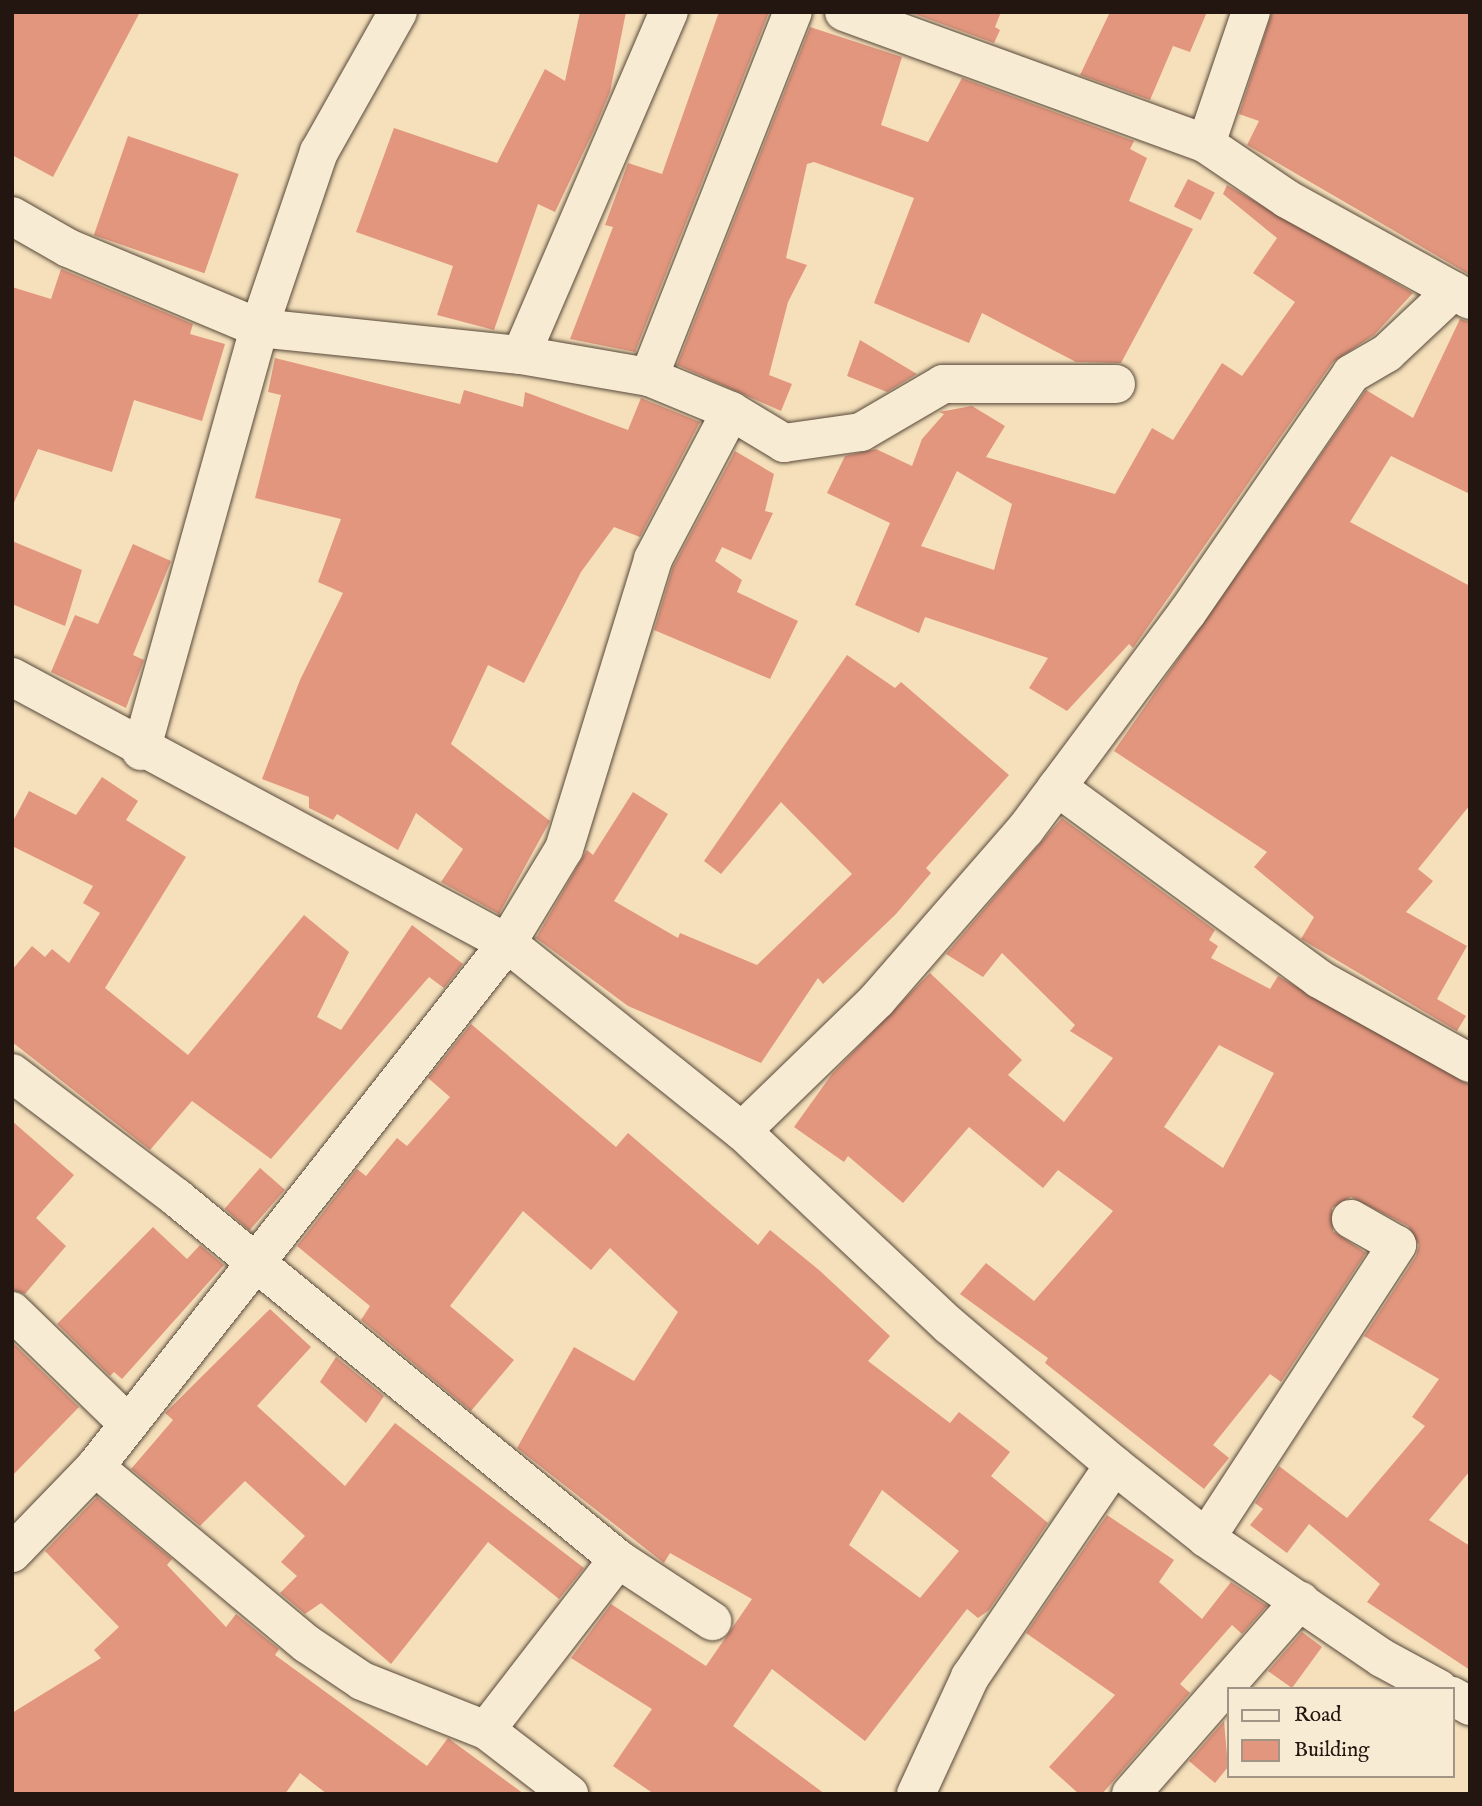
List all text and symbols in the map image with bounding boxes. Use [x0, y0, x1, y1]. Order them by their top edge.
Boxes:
legend [1226, 1687, 1454, 1778]
text: Road [1294, 1702, 1341, 1729]
text: Building [1294, 1737, 1369, 1764]

